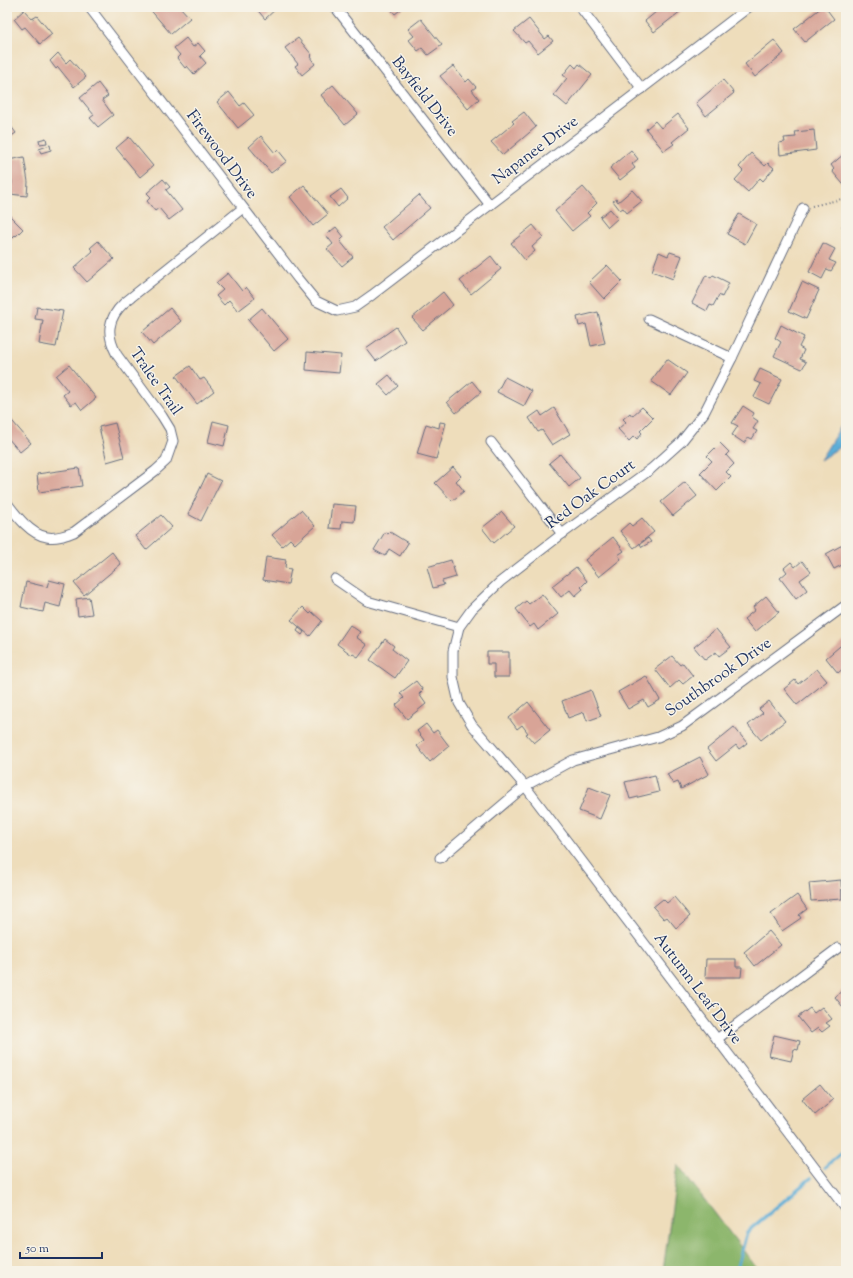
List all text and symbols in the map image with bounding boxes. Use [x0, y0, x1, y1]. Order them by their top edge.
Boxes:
street label: Bayfield Drive [385, 52, 463, 142]
street label: Firewood Drive [180, 106, 262, 204]
street label: Napanee Drive [488, 111, 584, 191]
street label: Tralee Trail [123, 343, 187, 421]
street label: Red Oak Court [541, 454, 641, 535]
street label: Southbrook Drive [661, 633, 777, 723]
street label: Autumn Leaf Drive [647, 928, 747, 1050]
scale bar [20, 1234, 102, 1260]
text: 50 m [25, 1240, 49, 1258]

